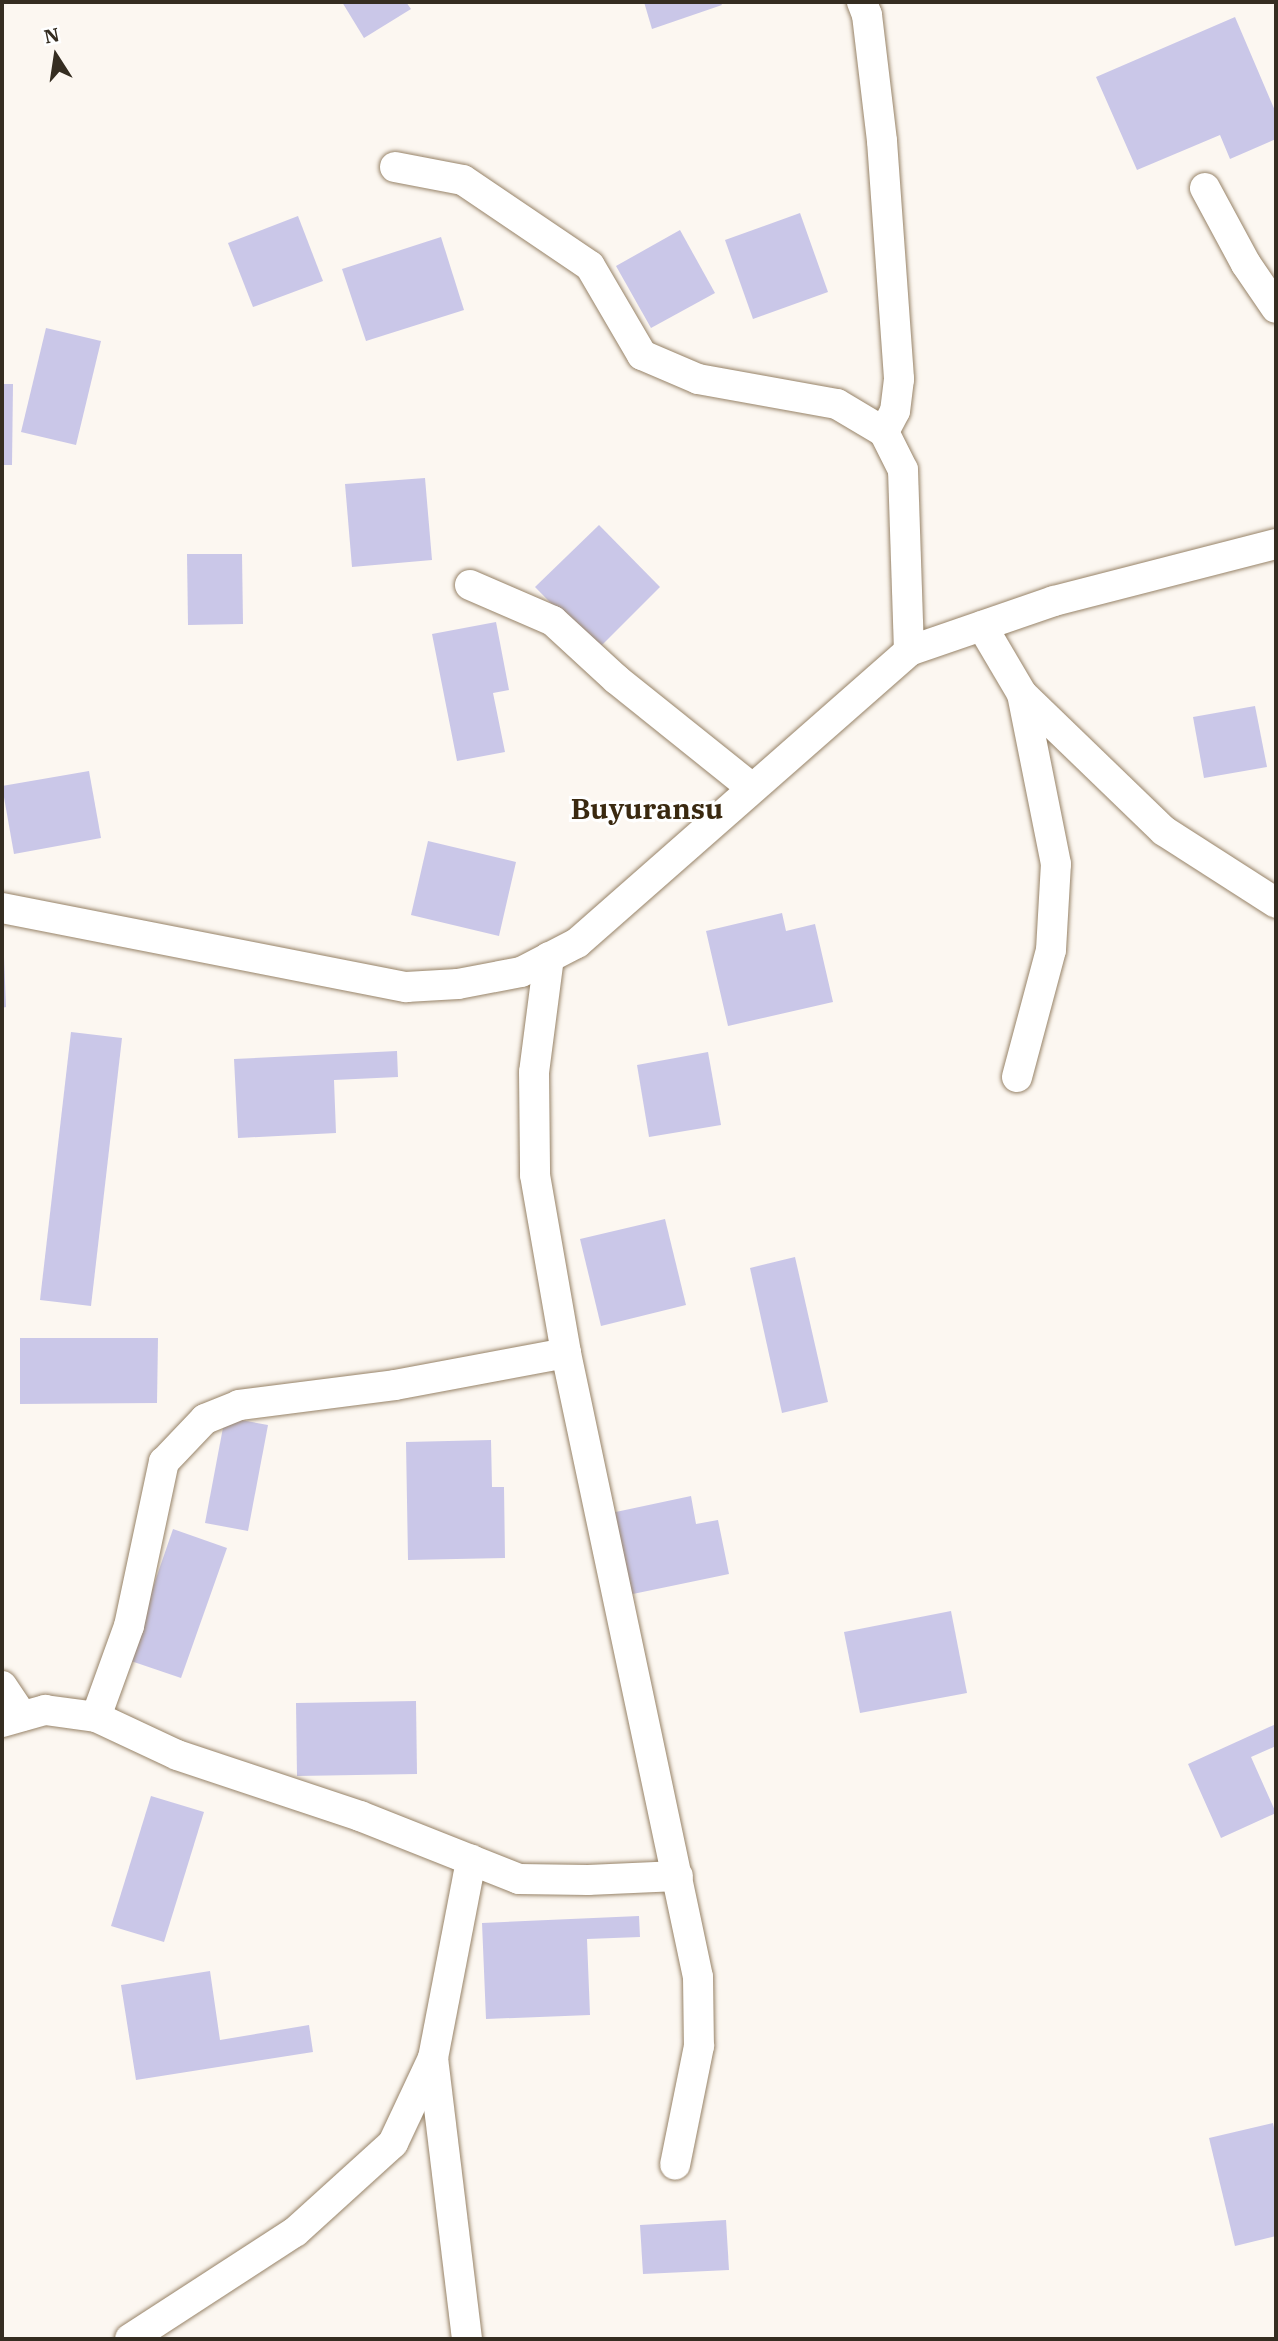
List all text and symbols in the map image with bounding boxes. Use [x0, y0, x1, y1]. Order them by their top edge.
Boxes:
north arrow [21, 21, 91, 91]
text: N [42, 22, 61, 49]
district label: Buyuransu [571, 792, 723, 826]

